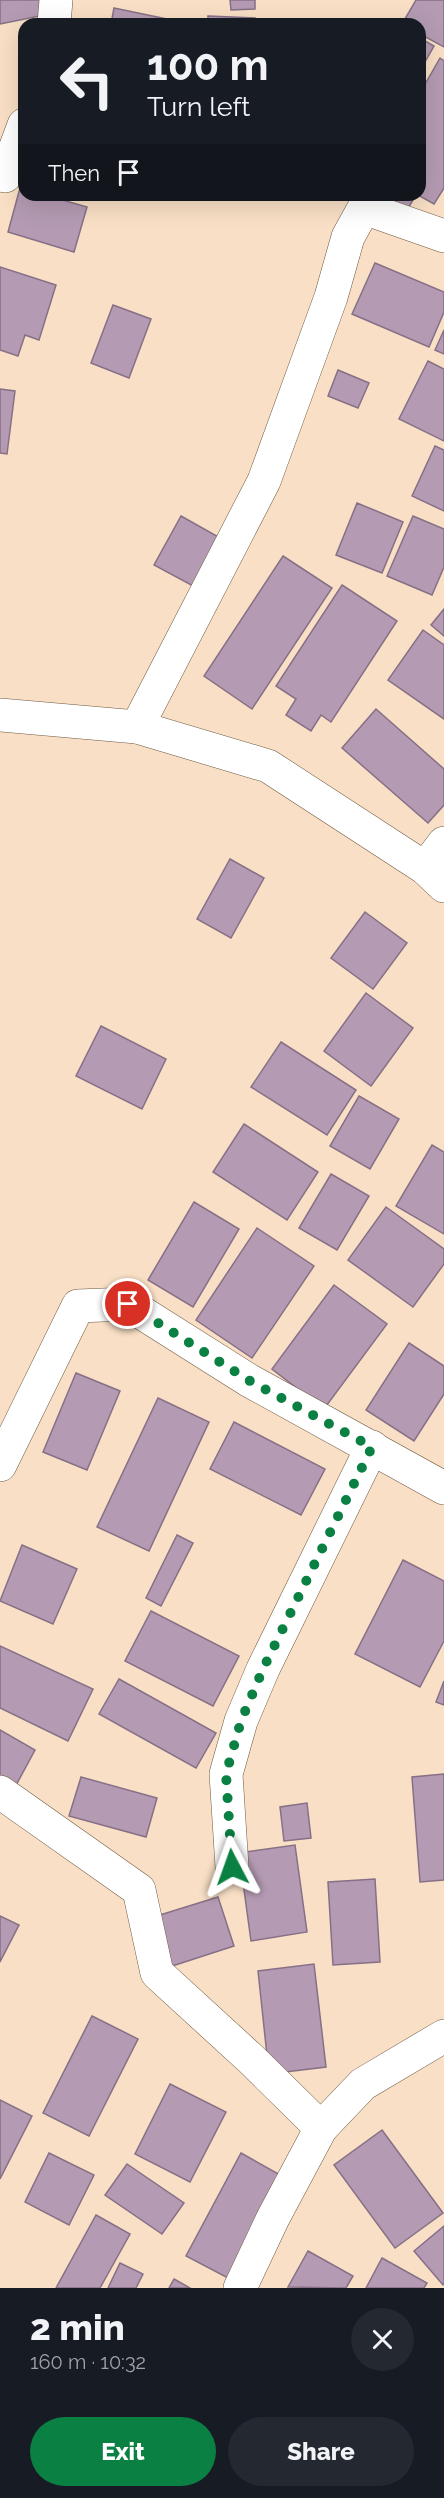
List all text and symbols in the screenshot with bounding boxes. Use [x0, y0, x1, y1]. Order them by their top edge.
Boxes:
text: 100 m [147, 41, 269, 90]
icon: left [48, 42, 126, 120]
text: Turn left [147, 91, 250, 122]
icon: arrive [112, 156, 145, 189]
text: Then [48, 160, 100, 186]
pin [102, 1278, 153, 1329]
icon: arrive [111, 1287, 144, 1320]
position arrow [200, 1835, 264, 1899]
text: 2 min [30, 2306, 125, 2348]
button: close [351, 2308, 414, 2371]
text: 160 m · 10:32 [30, 2350, 146, 2374]
button: Exit [30, 2417, 216, 2486]
button: Share [228, 2417, 414, 2486]

